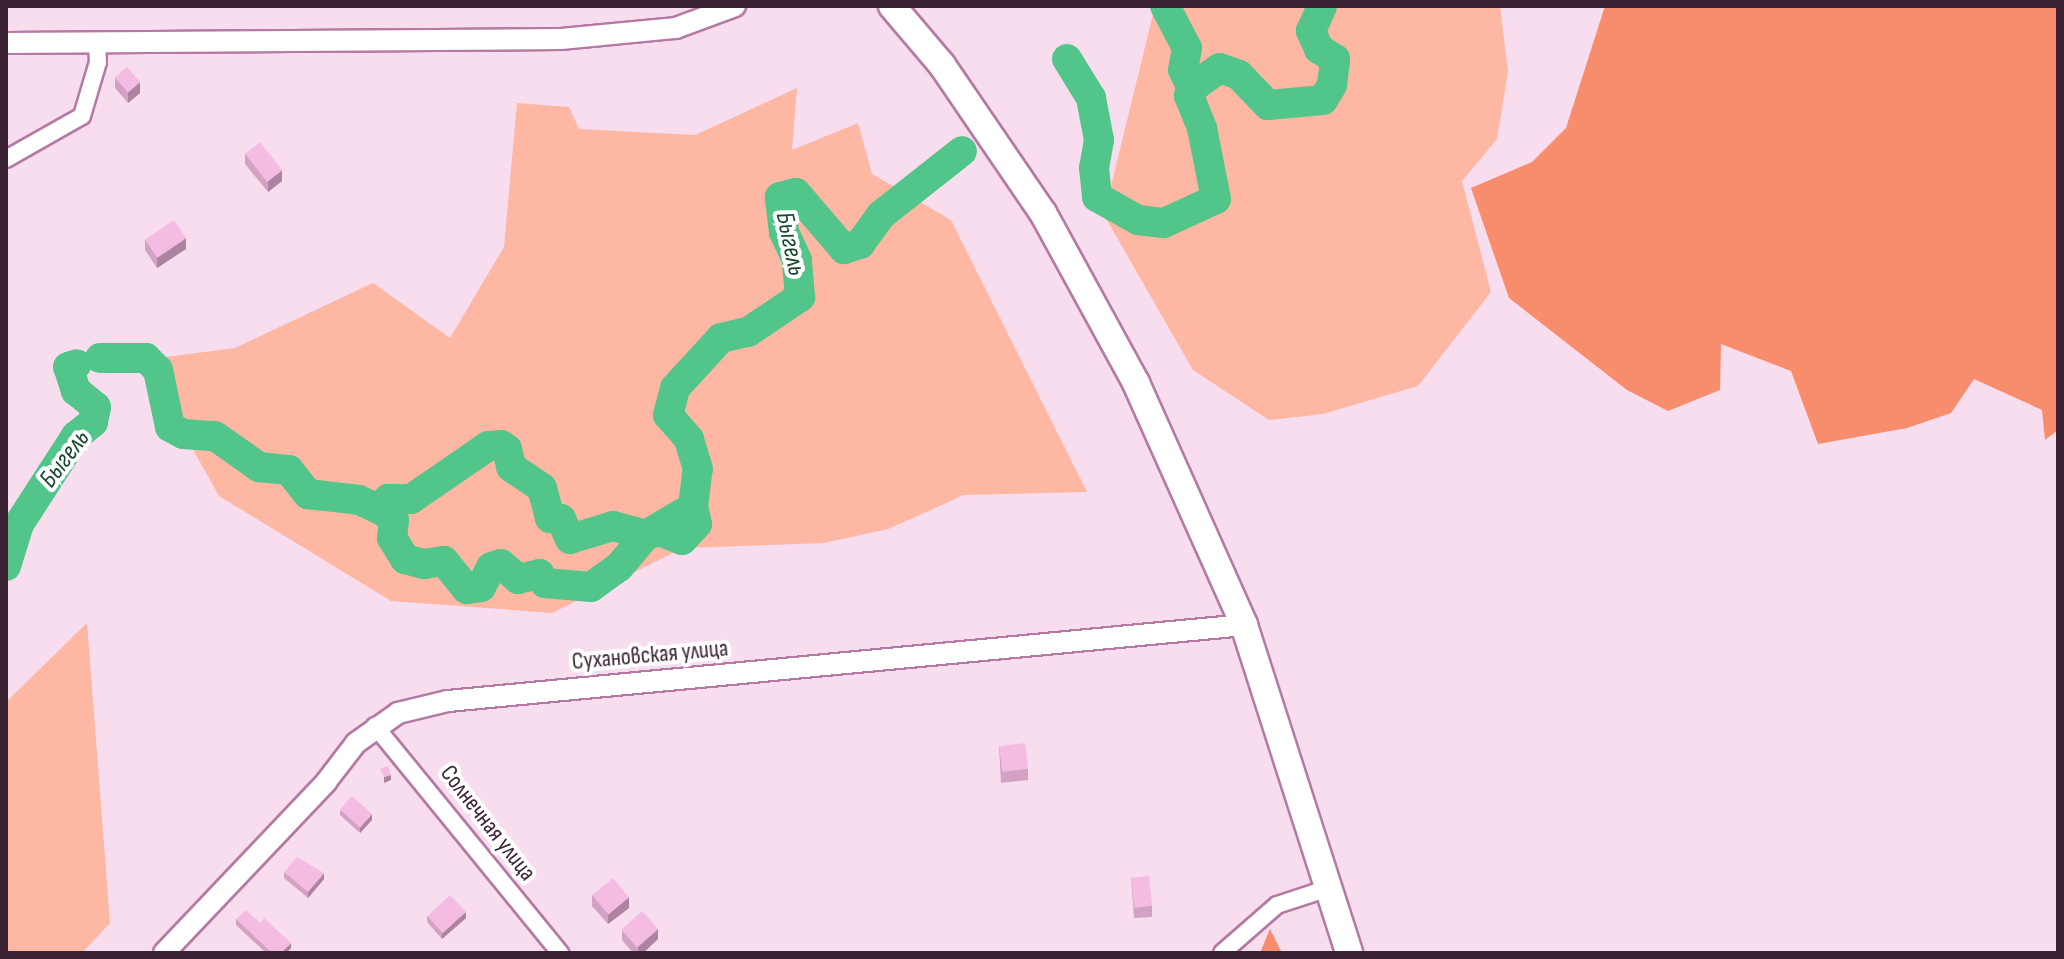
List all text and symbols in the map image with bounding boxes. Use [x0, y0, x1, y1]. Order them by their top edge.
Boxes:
water label: Быгель [768, 209, 812, 279]
water label: Быгель [33, 424, 97, 494]
street label: Сухановская улица [571, 634, 729, 676]
street label: Солнечная улица [434, 760, 542, 886]

